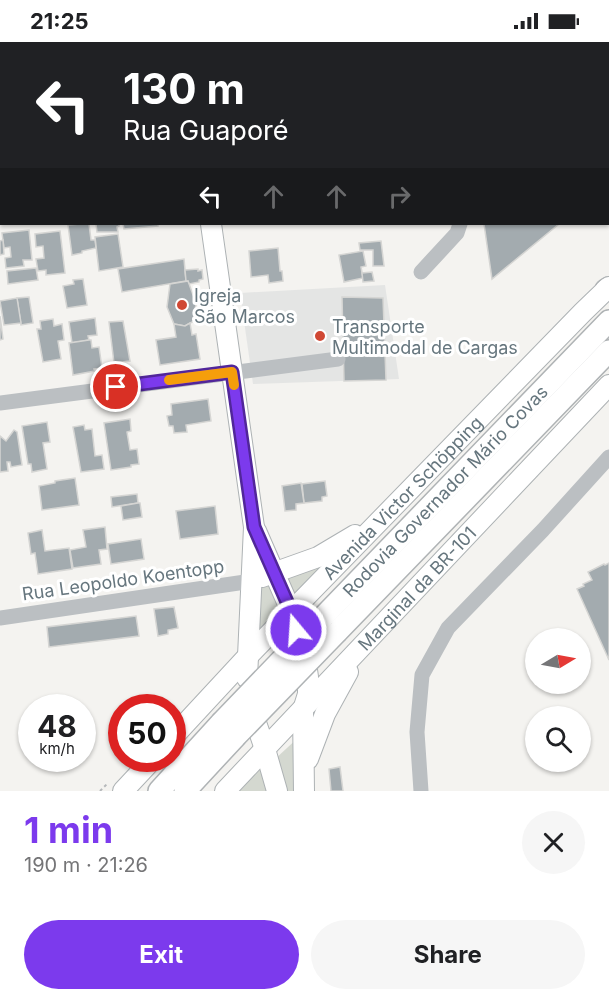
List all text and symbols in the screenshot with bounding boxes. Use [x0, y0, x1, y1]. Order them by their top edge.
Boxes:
text: 21:25 [30, 8, 89, 34]
text: 130 m [123, 63, 245, 114]
icon: left [24, 66, 102, 144]
text: Rua Guaporé [123, 114, 289, 147]
icon: left [194, 180, 227, 213]
icon: ahead [257, 180, 290, 213]
icon: ahead [320, 180, 353, 213]
icon: right [383, 180, 416, 213]
place label: Igreja São Marcos [194, 285, 295, 327]
marker: Igreja São Marcos [175, 298, 189, 312]
place label: Transporte Multimodal de Cargas [332, 316, 518, 358]
marker: Transporte Multimodal de Cargas [313, 329, 327, 343]
pin [90, 361, 141, 412]
icon: arrive [99, 370, 132, 403]
street label: Rodovia Governador Mário Covas [338, 381, 552, 601]
street label: Avenida Victor Schöpping [318, 412, 486, 583]
street label: Marginal da BR-101 [353, 522, 480, 654]
street label: Rua Leopoldo Koentopp [21, 555, 225, 605]
position arrow [264, 598, 328, 662]
north arrow [525, 628, 591, 694]
map controls [525, 628, 591, 772]
speed limit sign: 50 [108, 694, 186, 772]
button: search [525, 706, 591, 772]
text: 48 [37, 708, 77, 744]
text: km/h [39, 739, 75, 758]
text: 1 min [24, 808, 113, 852]
button: close [522, 811, 585, 874]
text: 190 m · 21:26 [24, 853, 148, 877]
button: Exit [24, 920, 299, 989]
button: Share [311, 920, 585, 989]

